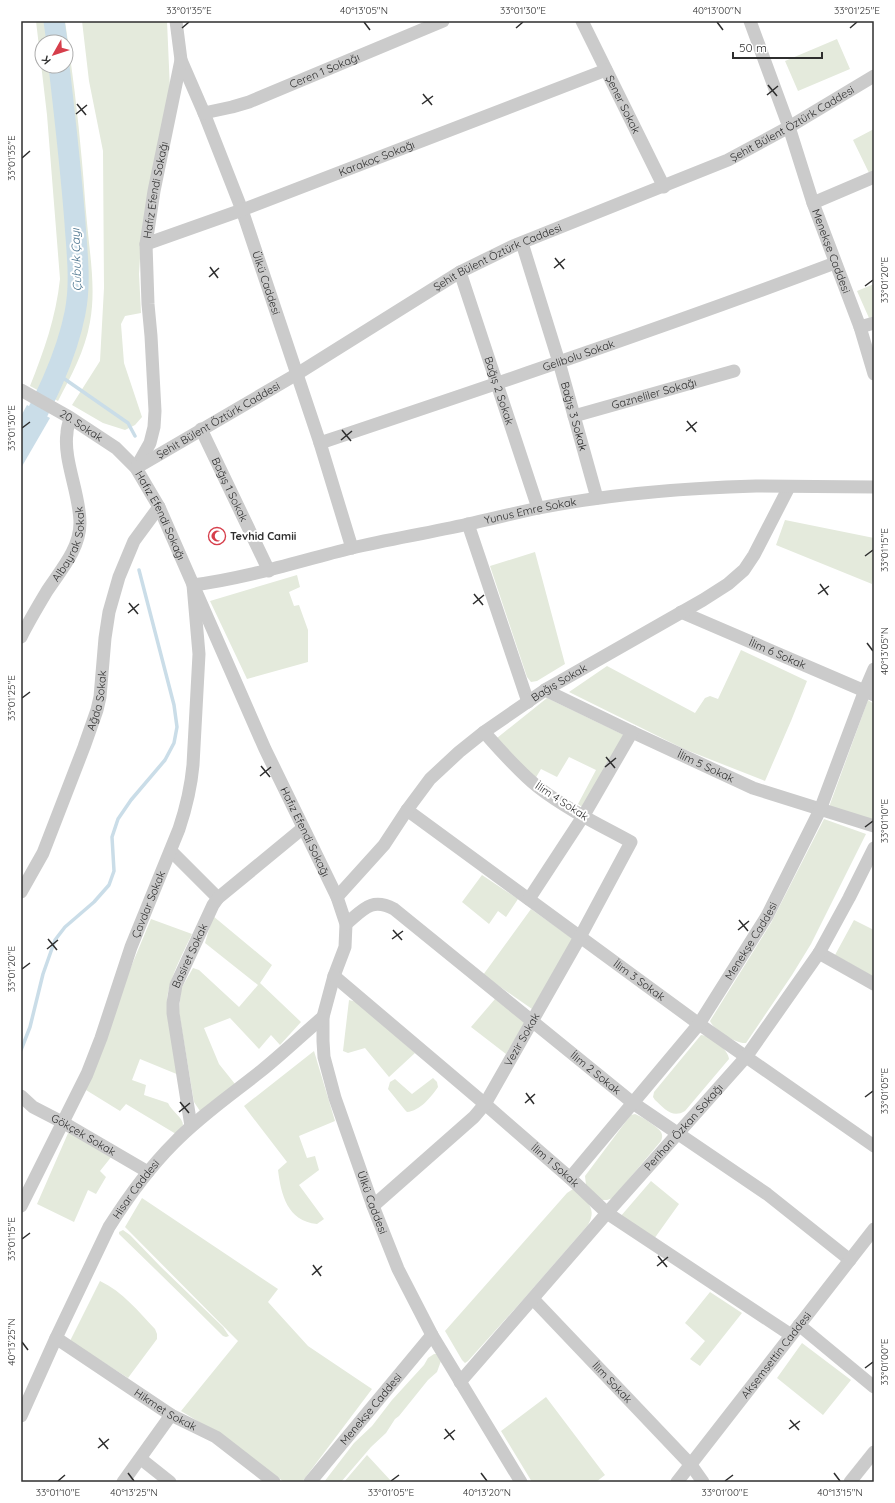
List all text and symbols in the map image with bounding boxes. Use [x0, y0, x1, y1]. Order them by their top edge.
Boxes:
text: 33°01'35"E [166, 4, 212, 17]
text: 40°13'05"N [340, 4, 388, 17]
text: 33°01'30"E [500, 4, 546, 17]
text: 40°13'00"N [693, 4, 741, 17]
text: 33°01'25"E [834, 4, 880, 17]
north arrow [34, 34, 74, 74]
scale bar [733, 34, 822, 60]
text: 50 m [739, 40, 767, 55]
street label: Ceren 1 Sokağı [287, 50, 361, 91]
text: K [39, 53, 54, 68]
street label: Şener Sokak [603, 73, 644, 136]
street label: Şehit Bülent Öztürk Caddesi [728, 83, 857, 165]
text: 33°01'35"E [5, 135, 18, 181]
street label: Karakoç Sokağı [336, 137, 417, 179]
street label: Hafız Efendi Sokağı [140, 140, 171, 239]
street label: Menekşe Caddesi [809, 207, 854, 295]
street label: Şehit Bülent Öztürk Caddesi [431, 220, 564, 294]
water label: Çubuk Çayı [67, 227, 85, 292]
street label: Ülkü Caddesi [249, 249, 284, 316]
text: 33°01'20"E [878, 256, 891, 303]
street label: Gelibolu Sokak [541, 336, 616, 374]
street label: Bağış 2 Sokak [481, 354, 517, 427]
street label: Gazneliler Sokağı [610, 375, 698, 412]
street label: Şehit Bülent Öztürk Caddesi [154, 379, 282, 462]
street label: Bağış 3 Sokak [558, 380, 591, 453]
text: 33°01'30"E [5, 405, 18, 451]
street label: 20. Sokak [57, 406, 106, 445]
street label: Bağış 1 Sokak [209, 455, 251, 524]
street label: Hafız Efendi Sokağı [132, 468, 188, 562]
street label: Yunus Emre Sokak [483, 494, 577, 527]
street label: Albayrak Sokak [49, 506, 87, 584]
mosque icon: Tevhid Camii [207, 526, 227, 546]
text: 33°01'15"E [878, 528, 891, 572]
place label: Tevhid Camii [230, 529, 296, 543]
text: 40°13'05"N [878, 627, 891, 675]
street label: İlim 6 Sokak [747, 635, 808, 672]
street label: Bağış Sokak [528, 661, 589, 705]
street label: Ağda Sokak [83, 670, 109, 733]
text: 33°01'25"E [5, 675, 18, 721]
street label: İlim 5 Sokak [675, 747, 737, 785]
street label: İlim 4 Sokak [533, 779, 591, 823]
street label: Hafız Efendi Sokağı [277, 784, 333, 879]
text: 33°01'10"E [878, 798, 891, 843]
street label: Çavdar Sokak [128, 869, 168, 940]
street label: Menekşe Caddesi [722, 899, 780, 982]
street label: Basiret Sokak [169, 921, 211, 990]
text: 33°01'20"E [5, 945, 18, 992]
street label: İlim 3 Sokak [611, 957, 668, 1004]
street label: Vezir Sokak [501, 1010, 543, 1069]
street label: İlim 2 Sokak [568, 1048, 624, 1097]
text: 33°01'05"E [878, 1068, 891, 1114]
street label: Perihan Özkan Sokağı [641, 1081, 726, 1174]
street label: Gökçek Sokak [49, 1111, 119, 1159]
street label: İlim 1 Sokak [528, 1140, 582, 1190]
street label: Hisar Caddesi [109, 1156, 162, 1221]
street label: Ülkü Caddesi [354, 1169, 390, 1236]
text: 33°01'15"E [5, 1217, 18, 1261]
street label: Akşemsettin Caddesi [738, 1309, 814, 1401]
text: 40°13'25"N [5, 1318, 18, 1366]
text: 33°01'00"E [878, 1338, 891, 1385]
street label: İlim Sokak [589, 1359, 635, 1406]
street label: Menekşe Caddesi [337, 1370, 405, 1448]
street label: Hikmet Sokak [132, 1385, 199, 1434]
text: 33°01'10"E [36, 1486, 81, 1499]
text: 40°13'25"N [110, 1486, 158, 1499]
text: 33°01'05"E [368, 1486, 414, 1499]
text: 40°13'20"N [463, 1486, 511, 1499]
text: 33°01'00"E [702, 1486, 749, 1499]
text: 40°13'15"N [817, 1486, 863, 1499]

